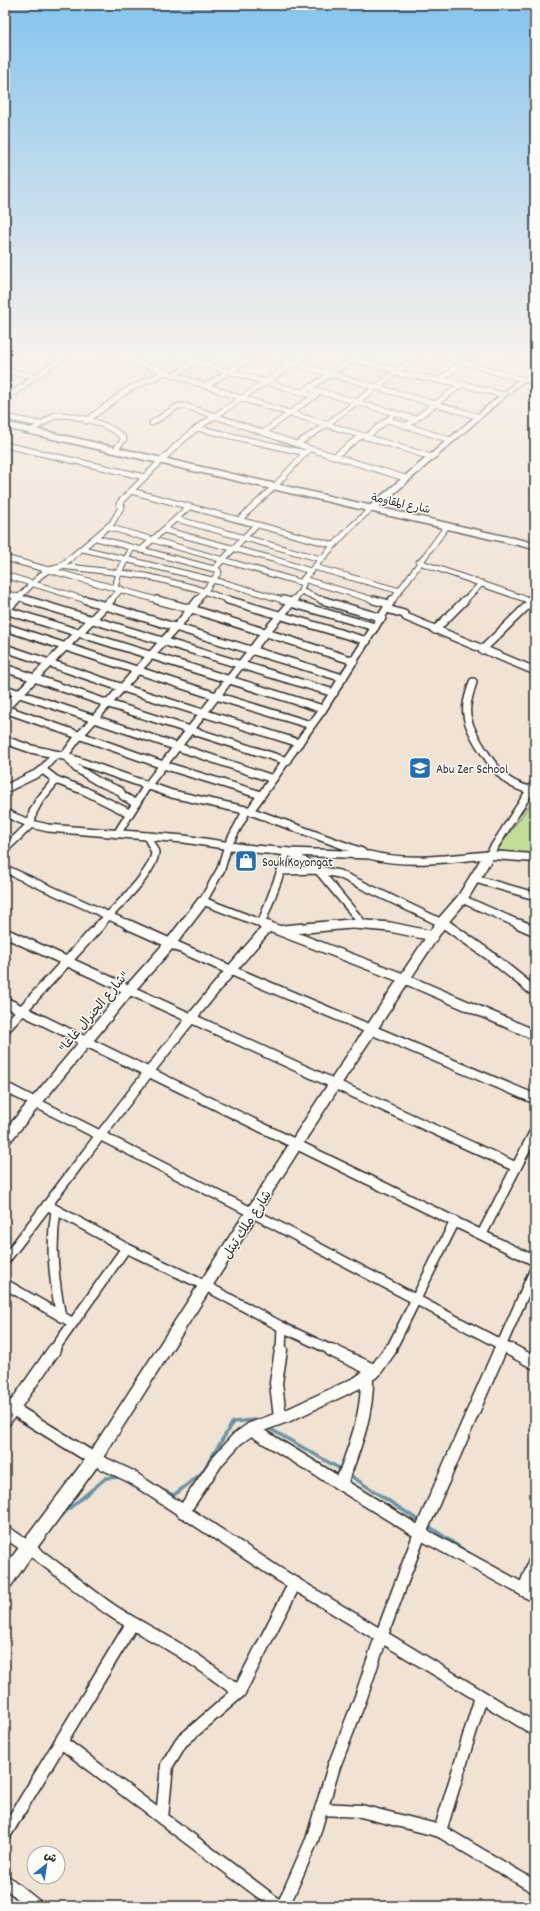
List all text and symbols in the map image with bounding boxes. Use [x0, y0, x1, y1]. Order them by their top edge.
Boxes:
street label: شارع المقاومة [369, 491, 432, 519]
school or university icon: Abu Zer School [407, 755, 433, 781]
place label: Abu Zer School [436, 761, 508, 780]
shop icon: Souk Koyongat [233, 848, 259, 874]
place label: Souk Koyongat [262, 854, 333, 873]
street label: "شارع الجنرال غاغا" [55, 968, 135, 1057]
street label: شارع ملك تيتل [219, 1187, 277, 1263]
north arrow [26, 1845, 66, 1885]
text: ش [41, 1848, 59, 1868]

